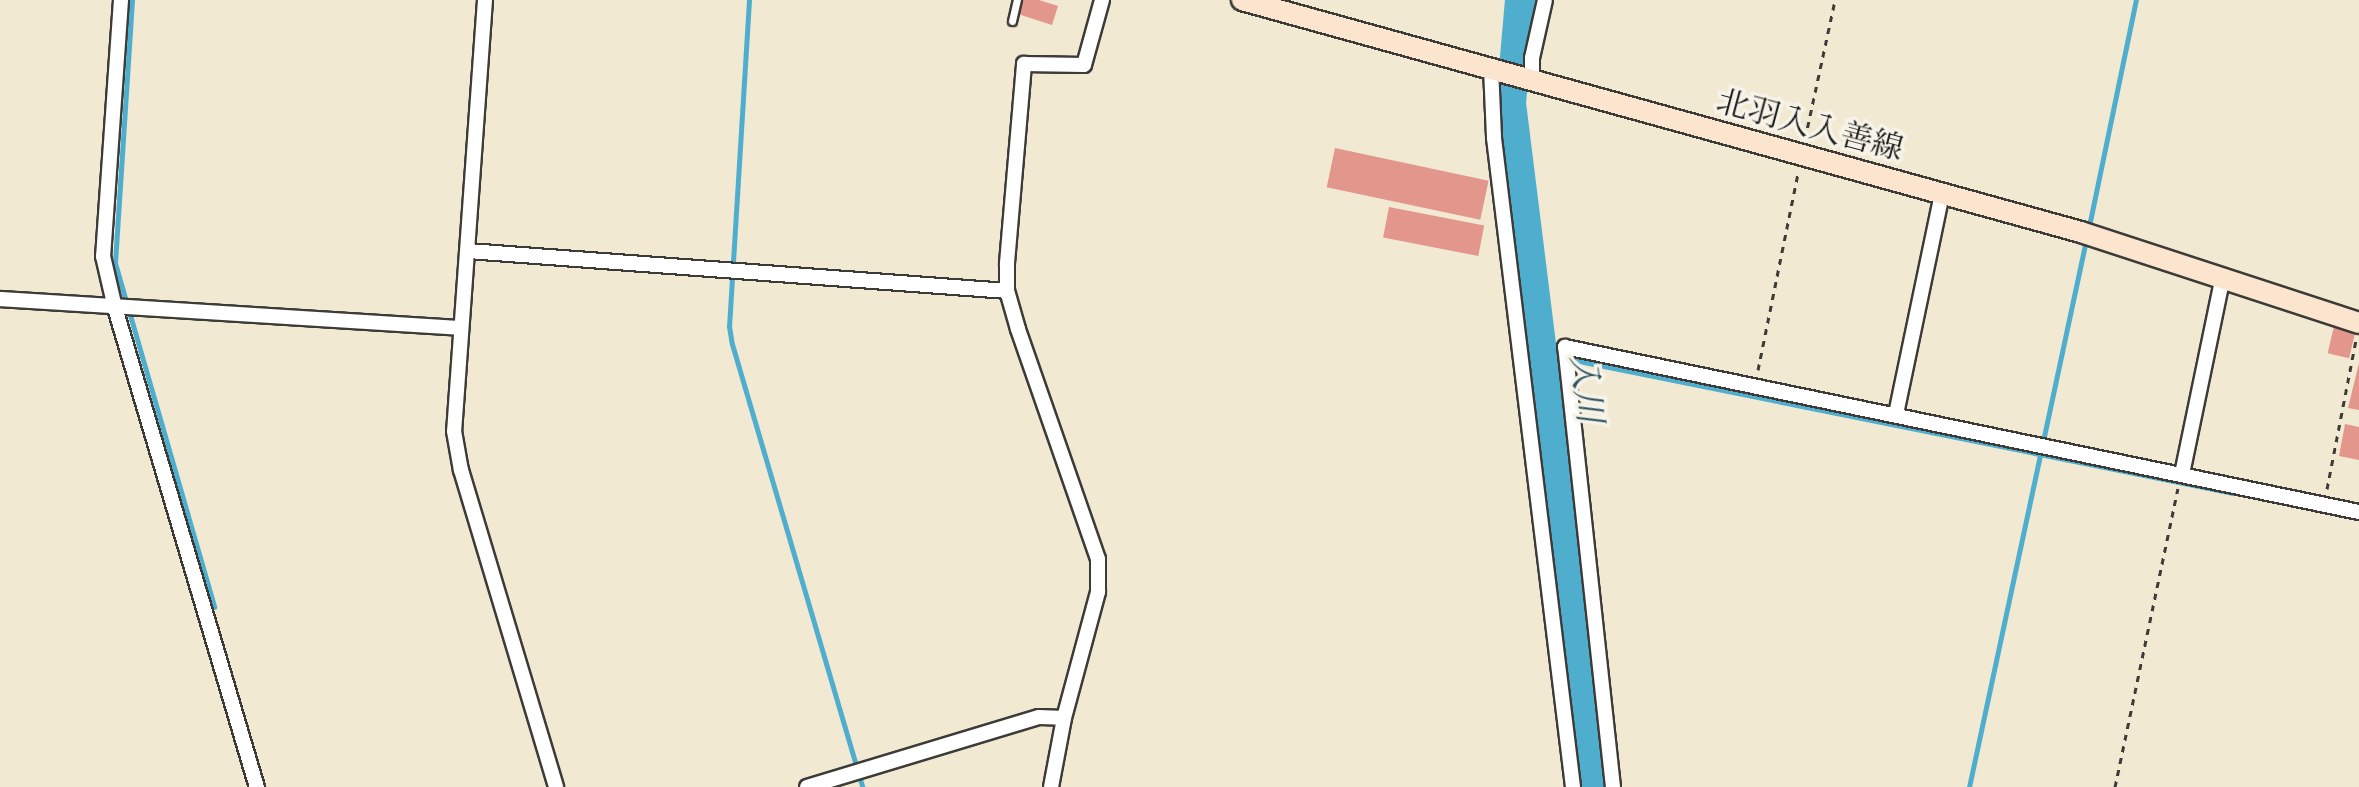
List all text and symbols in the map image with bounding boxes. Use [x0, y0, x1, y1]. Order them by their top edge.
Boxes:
street label: 北羽入入善線 [1712, 83, 1908, 169]
water label: 入川 [1561, 353, 1609, 425]

